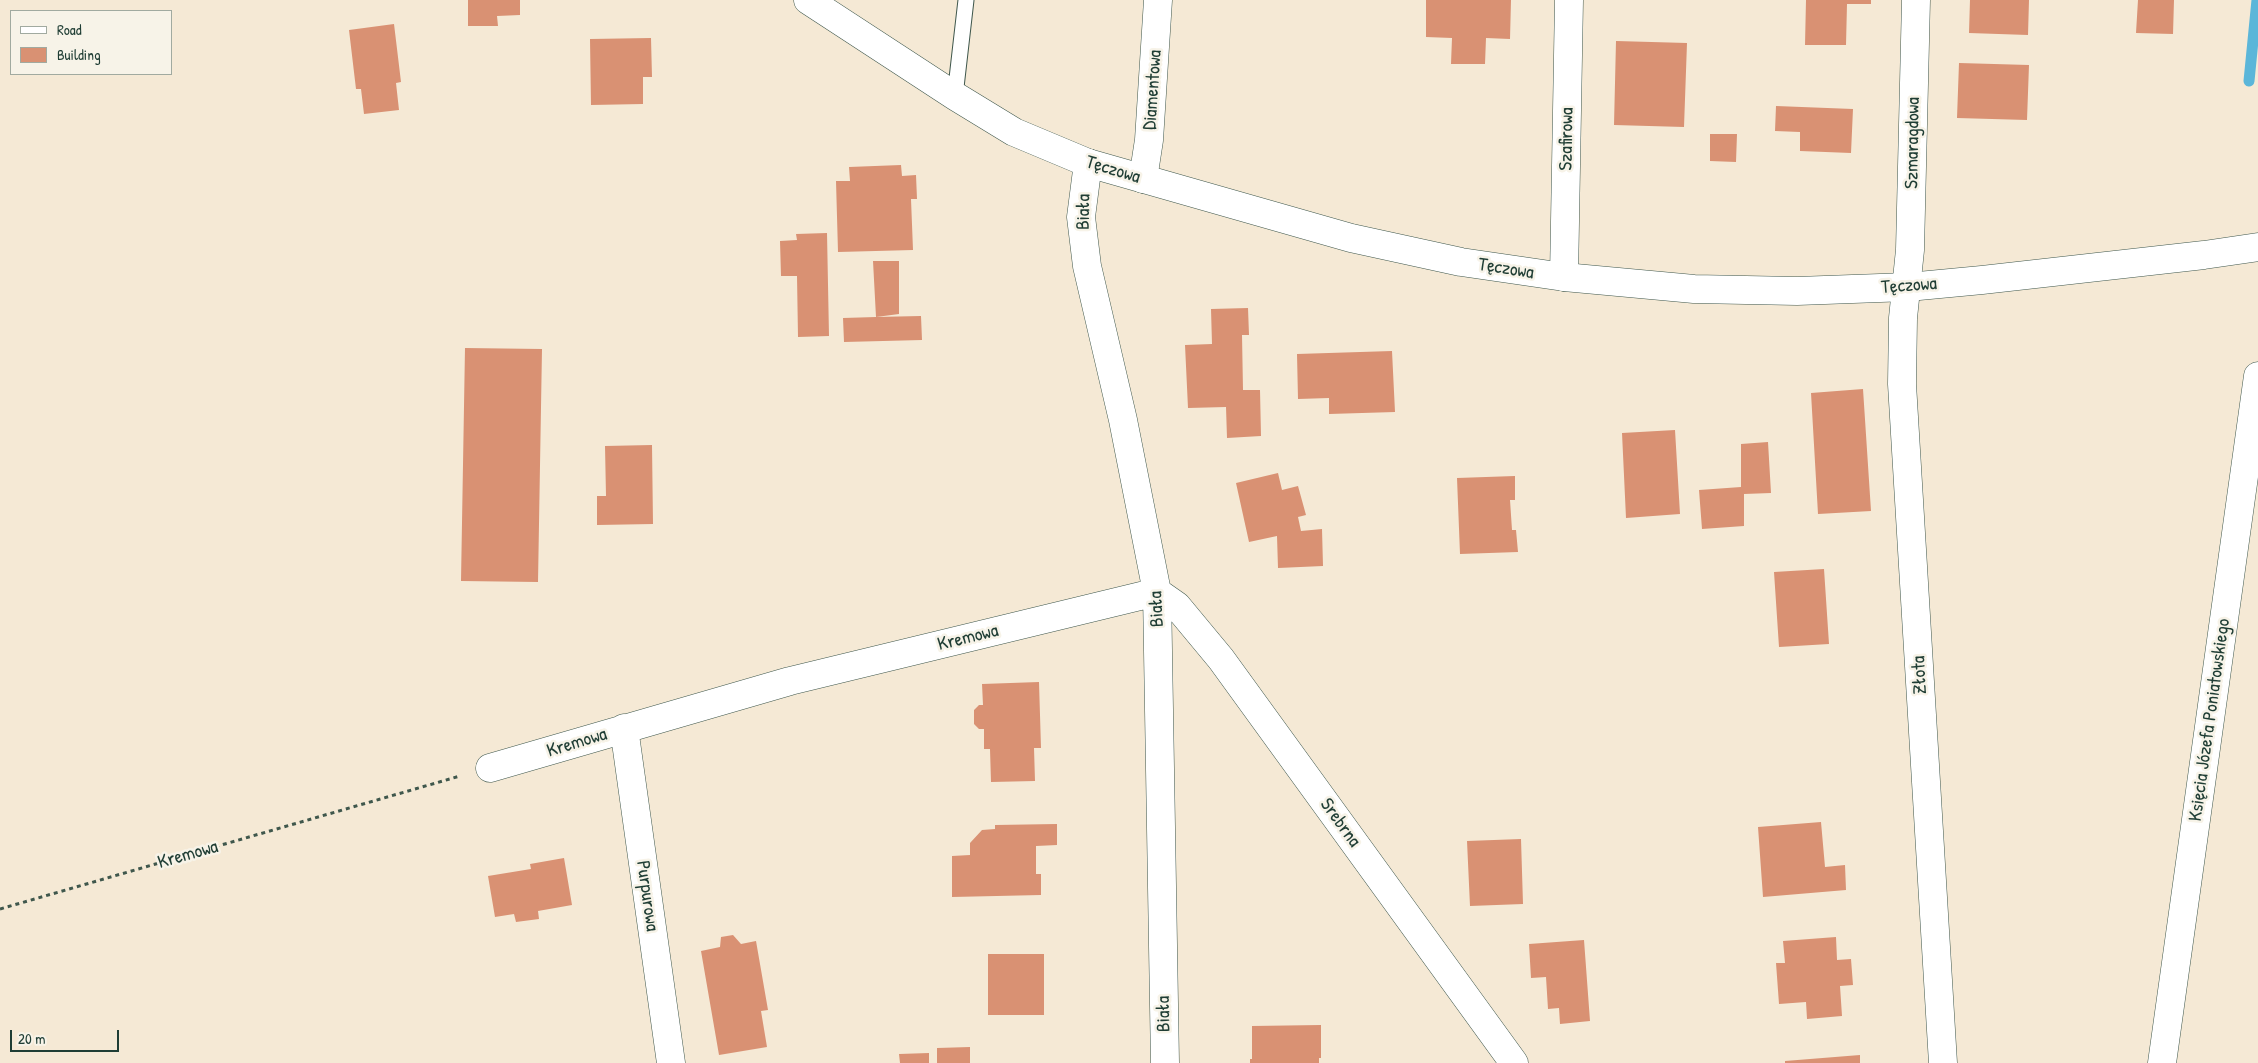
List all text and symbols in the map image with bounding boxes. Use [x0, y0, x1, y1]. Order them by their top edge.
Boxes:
legend [10, 10, 172, 75]
text: Road [57, 19, 82, 40]
text: Building [57, 44, 101, 65]
street label: Diamentowa [1139, 49, 1167, 131]
street label: Szmaragdowa [1901, 97, 1925, 189]
street label: Szafirowa [1555, 107, 1579, 171]
street label: Tęczowa [1083, 151, 1143, 189]
street label: Biała [1072, 194, 1096, 230]
street label: Tęczowa [1477, 253, 1535, 285]
street label: Tęczowa [1880, 273, 1938, 299]
street label: Biała [1145, 590, 1169, 628]
street label: Księcia Józefa Poniatowskiego [2184, 617, 2236, 823]
street label: Kremowa [935, 619, 1001, 657]
street label: Złota [1908, 655, 1932, 695]
street label: Kremowa [544, 723, 610, 763]
street label: Srebrna [1315, 794, 1365, 852]
street label: Kremowa [155, 836, 221, 874]
street label: Purpurowa [631, 859, 663, 933]
street label: Biała [1152, 996, 1176, 1032]
scale bar [12, 1020, 121, 1052]
text: 20 m [18, 1028, 45, 1049]

